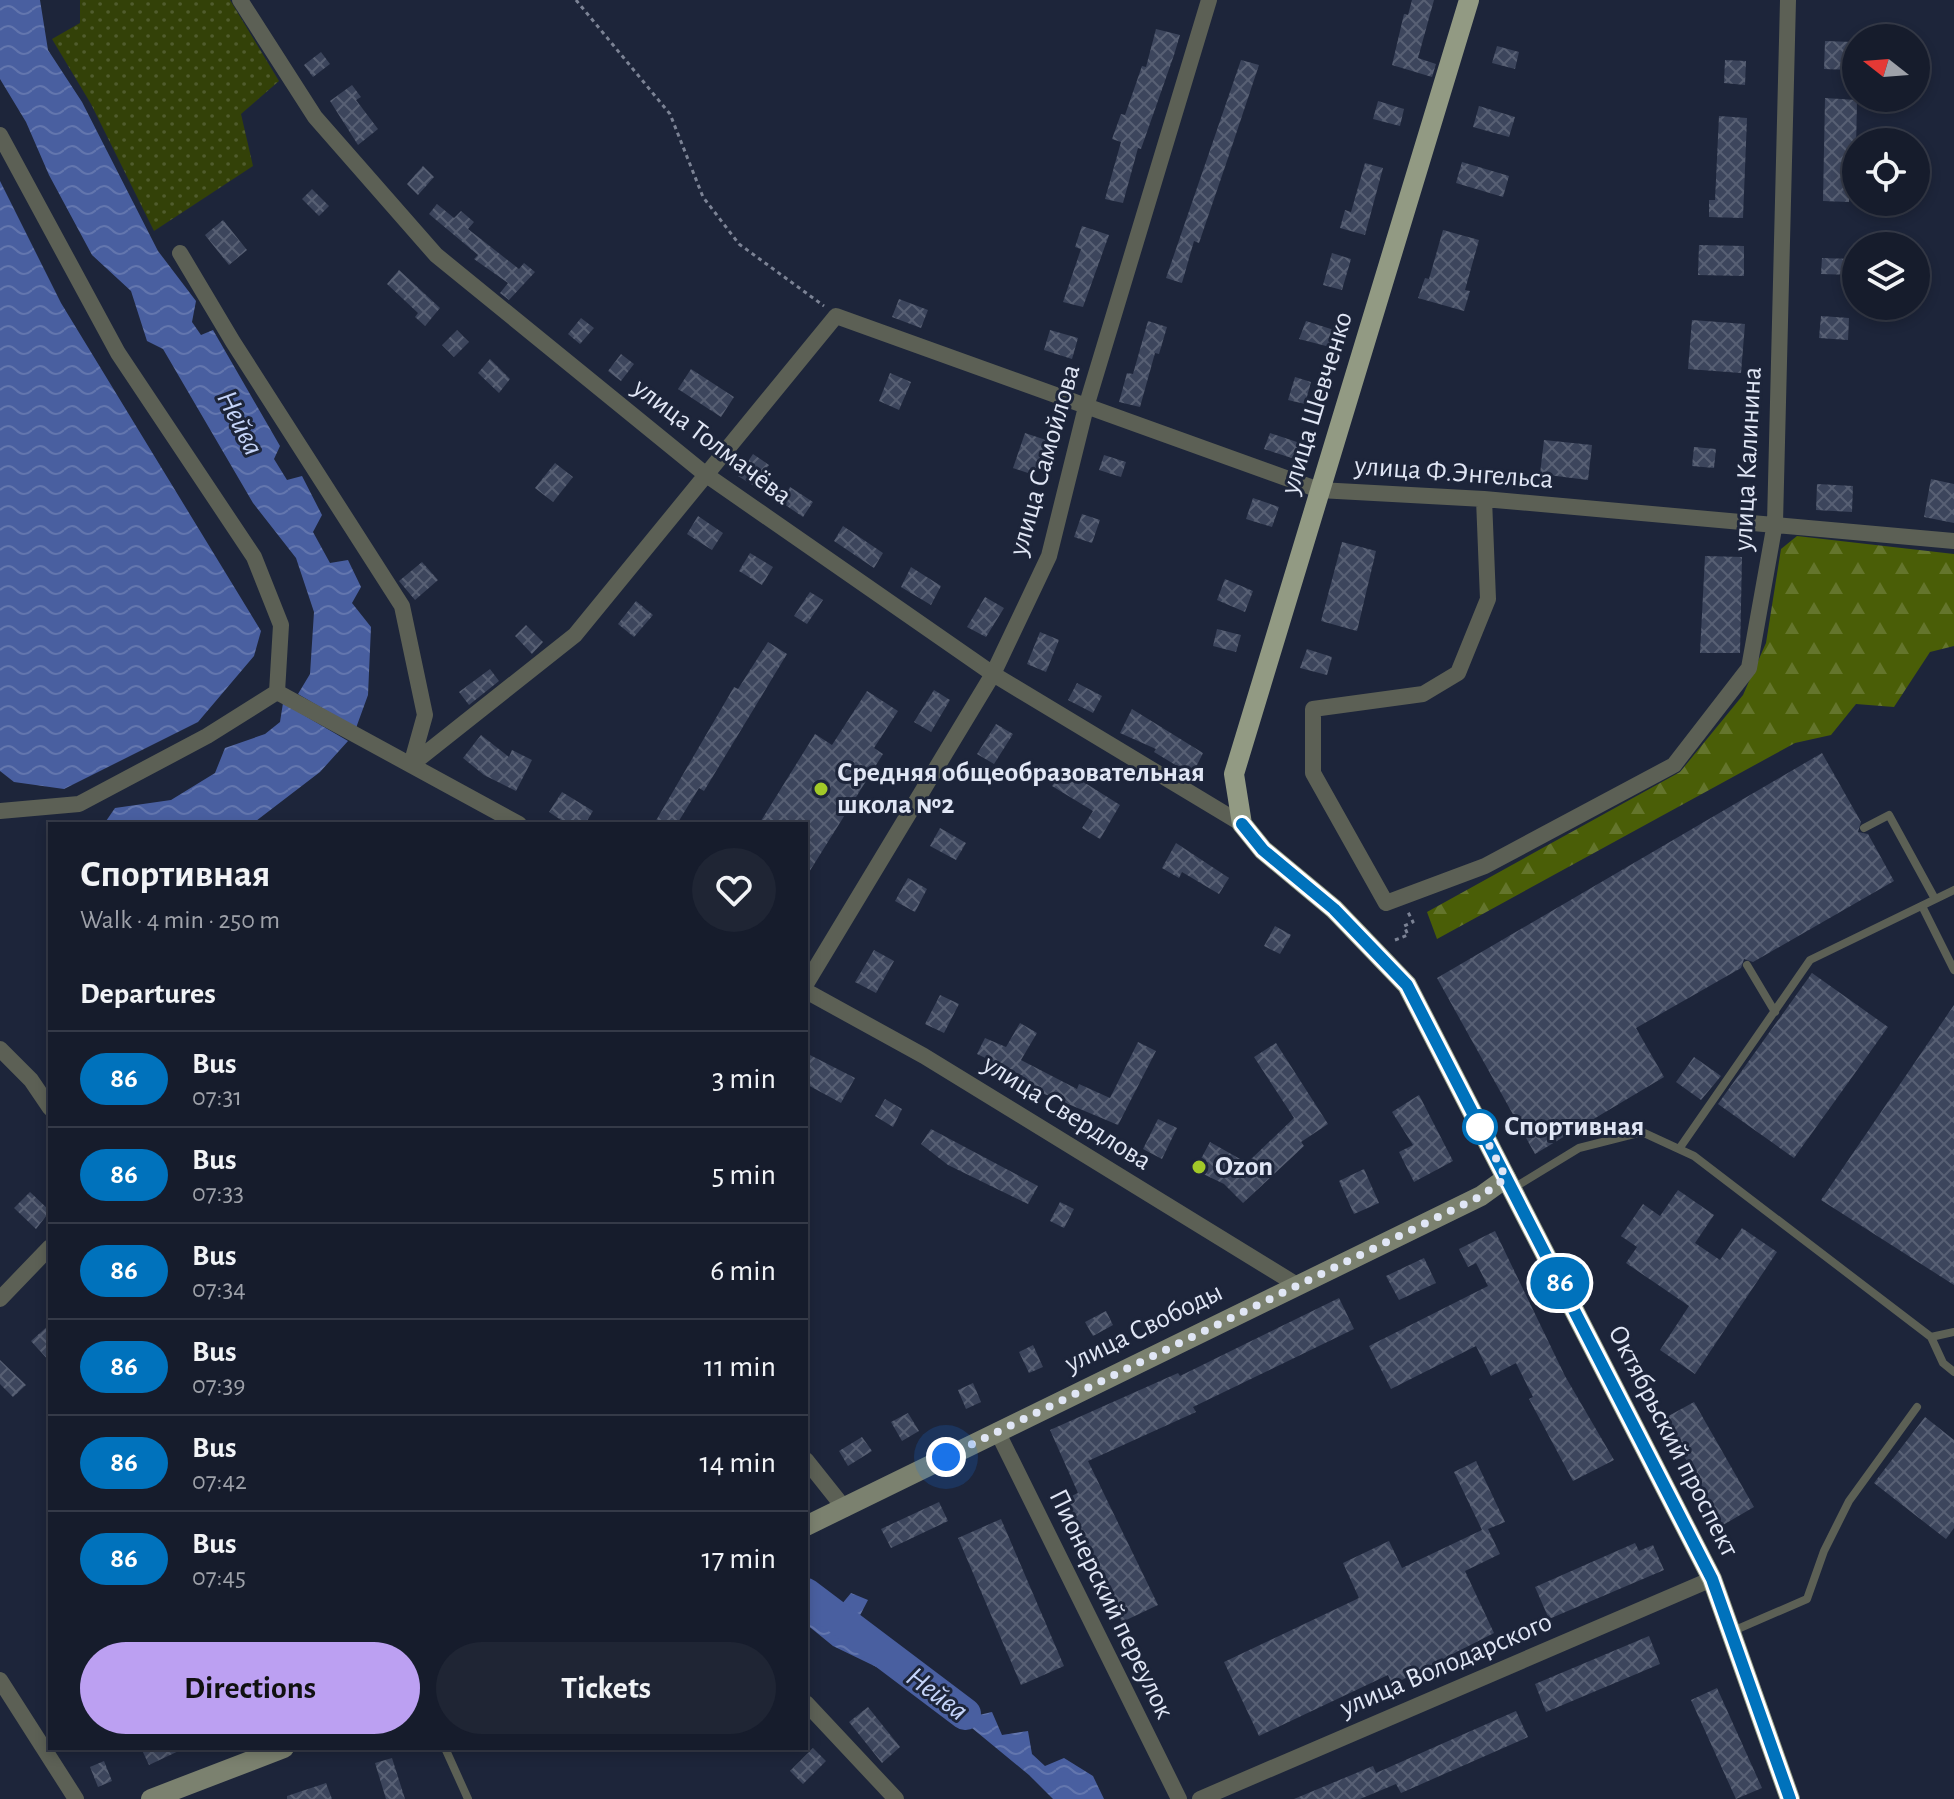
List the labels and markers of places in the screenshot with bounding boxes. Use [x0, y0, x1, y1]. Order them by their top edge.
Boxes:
place label: Средняя общеобразовательная школа №2 [837, 759, 1205, 819]
marker: Средняя общеобразовательная школа №2 [812, 780, 830, 798]
marker: Спортивная [1463, 1110, 1497, 1144]
place label: Спортивная [1504, 1113, 1644, 1141]
place label: Ozon [1215, 1153, 1273, 1181]
marker: Ozon [1190, 1158, 1208, 1176]

